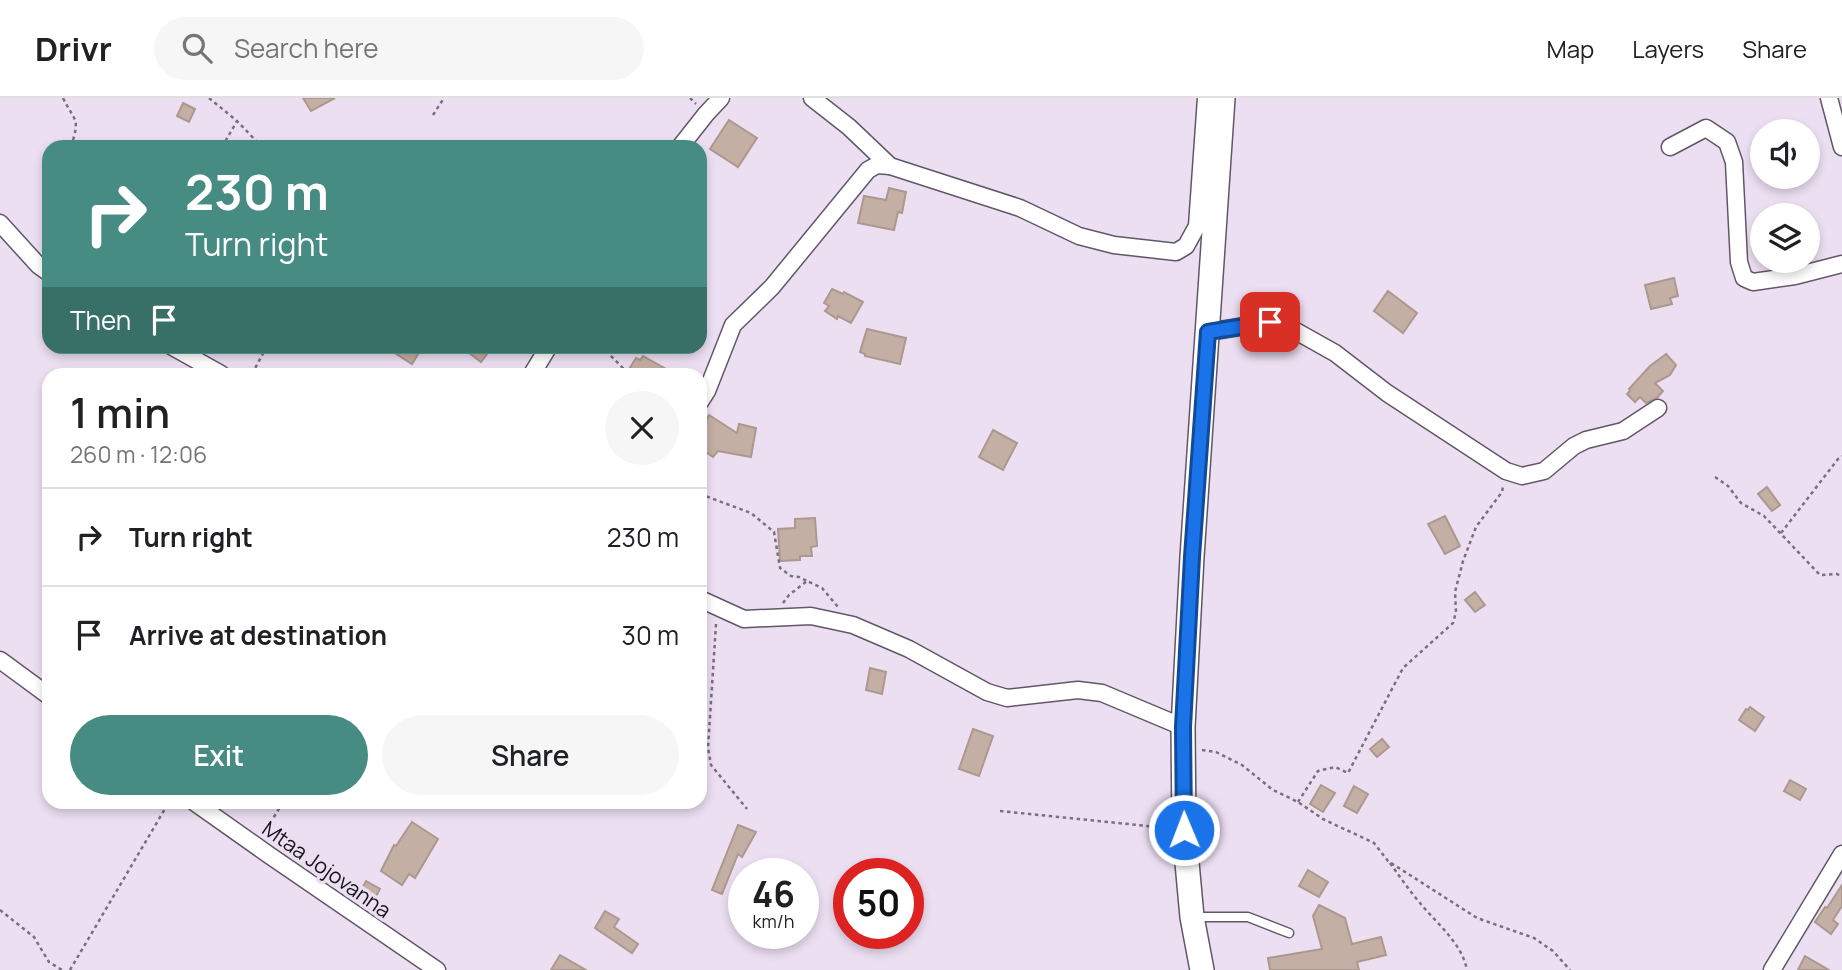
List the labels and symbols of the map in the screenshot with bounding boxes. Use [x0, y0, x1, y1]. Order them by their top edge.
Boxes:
pin [1240, 292, 1300, 352]
position arrow [1147, 793, 1221, 867]
street label: Mtaa Jojovanna [257, 814, 397, 924]
speed limit sign: 50 [833, 858, 924, 949]

